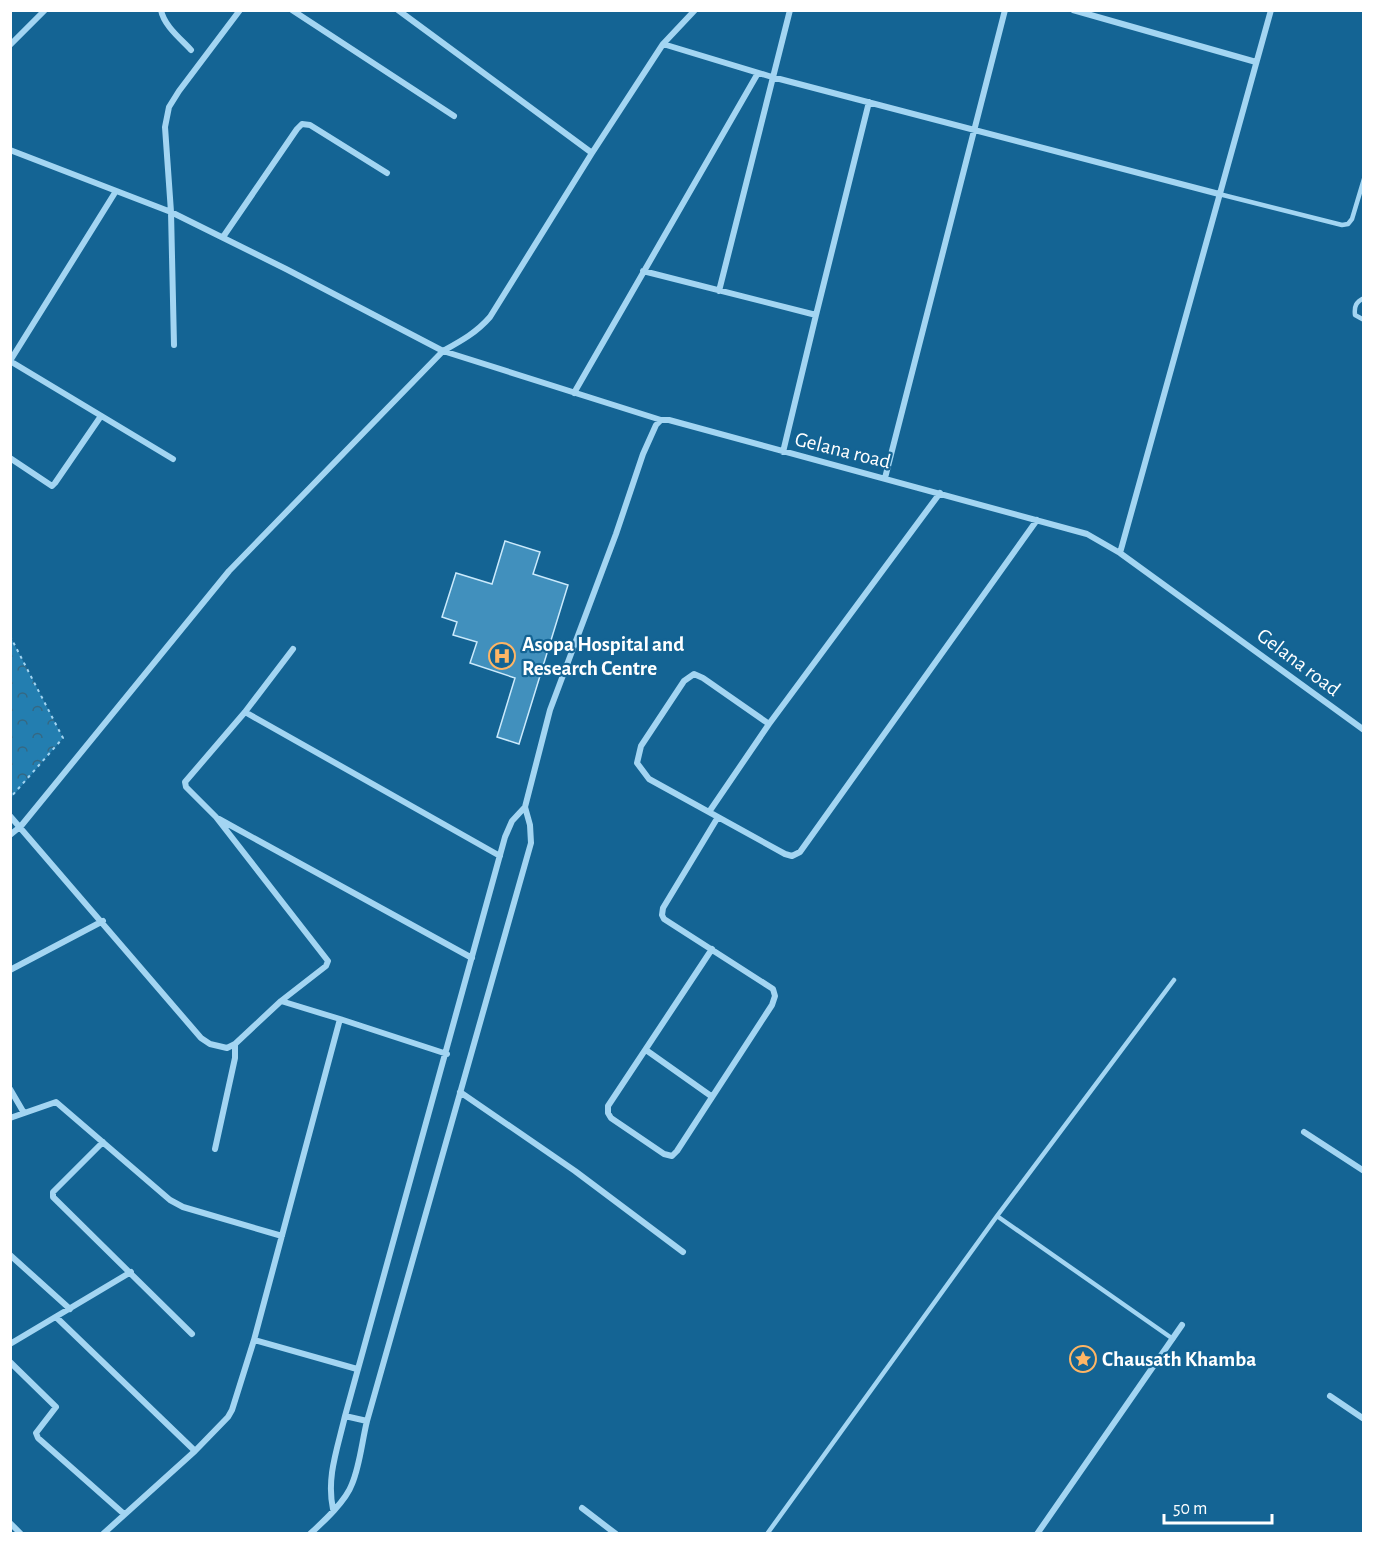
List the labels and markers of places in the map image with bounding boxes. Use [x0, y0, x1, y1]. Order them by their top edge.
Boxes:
place label: Asopa Hospital and Research Centre [522, 634, 684, 679]
hospital icon: Asopa Hospital and Research Centre [487, 641, 517, 671]
place icon: Chausath Khamba [1068, 1344, 1098, 1374]
place label: Chausath Khamba [1102, 1349, 1256, 1370]

